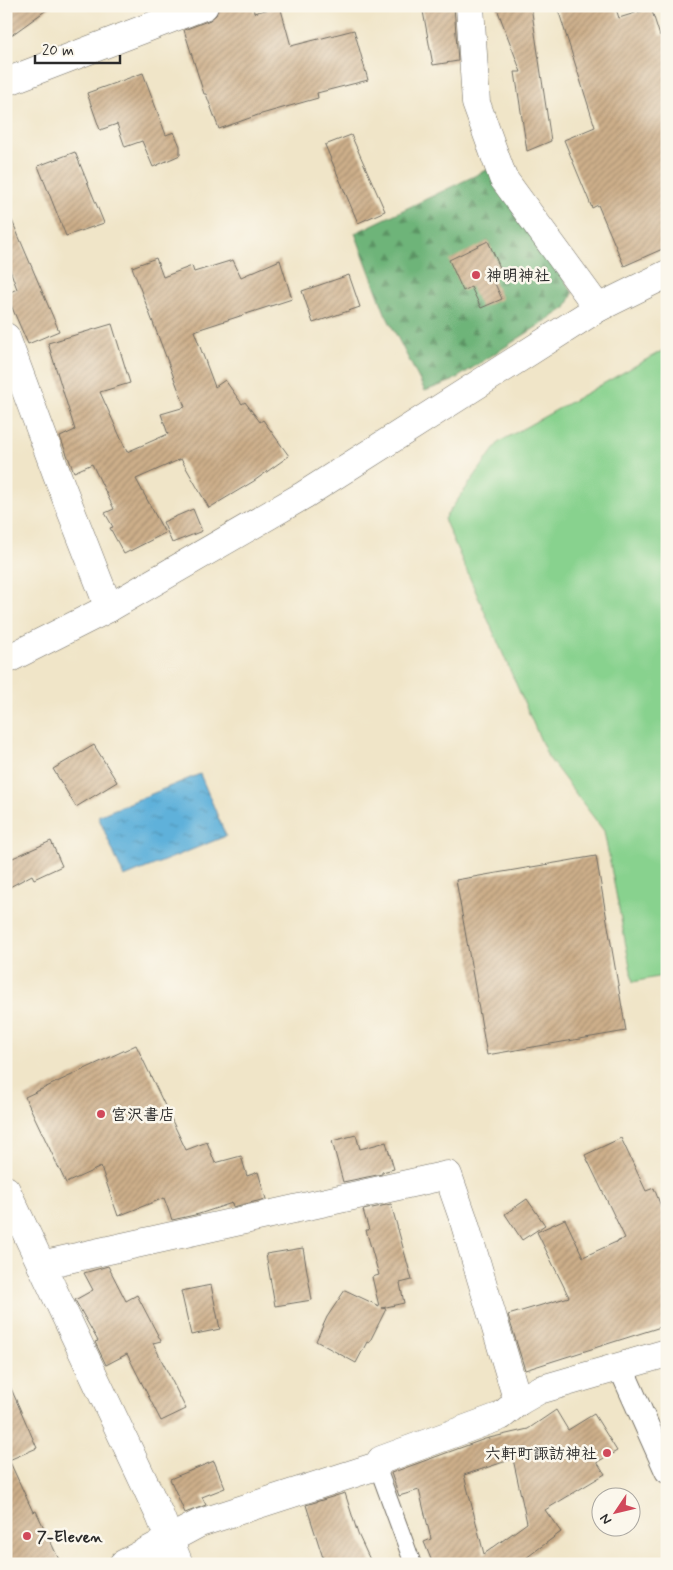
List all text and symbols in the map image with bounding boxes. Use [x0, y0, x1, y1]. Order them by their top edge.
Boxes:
scale bar [35, 32, 120, 64]
text: 20 m [42, 41, 74, 61]
place label: 神明神社 [486, 266, 550, 287]
marker: 神明神社 [470, 269, 482, 281]
place label: 宮沢書店 [111, 1105, 175, 1126]
marker: 宮沢書店 [95, 1108, 107, 1120]
place label: 六軒町諏訪神社 [485, 1444, 597, 1465]
marker: 六軒町諏訪神社 [601, 1447, 613, 1459]
north arrow [590, 1488, 640, 1538]
text: N [596, 1510, 616, 1528]
place label: 7-Eleven [37, 1527, 103, 1548]
marker: 7-Eleven [21, 1530, 33, 1542]

